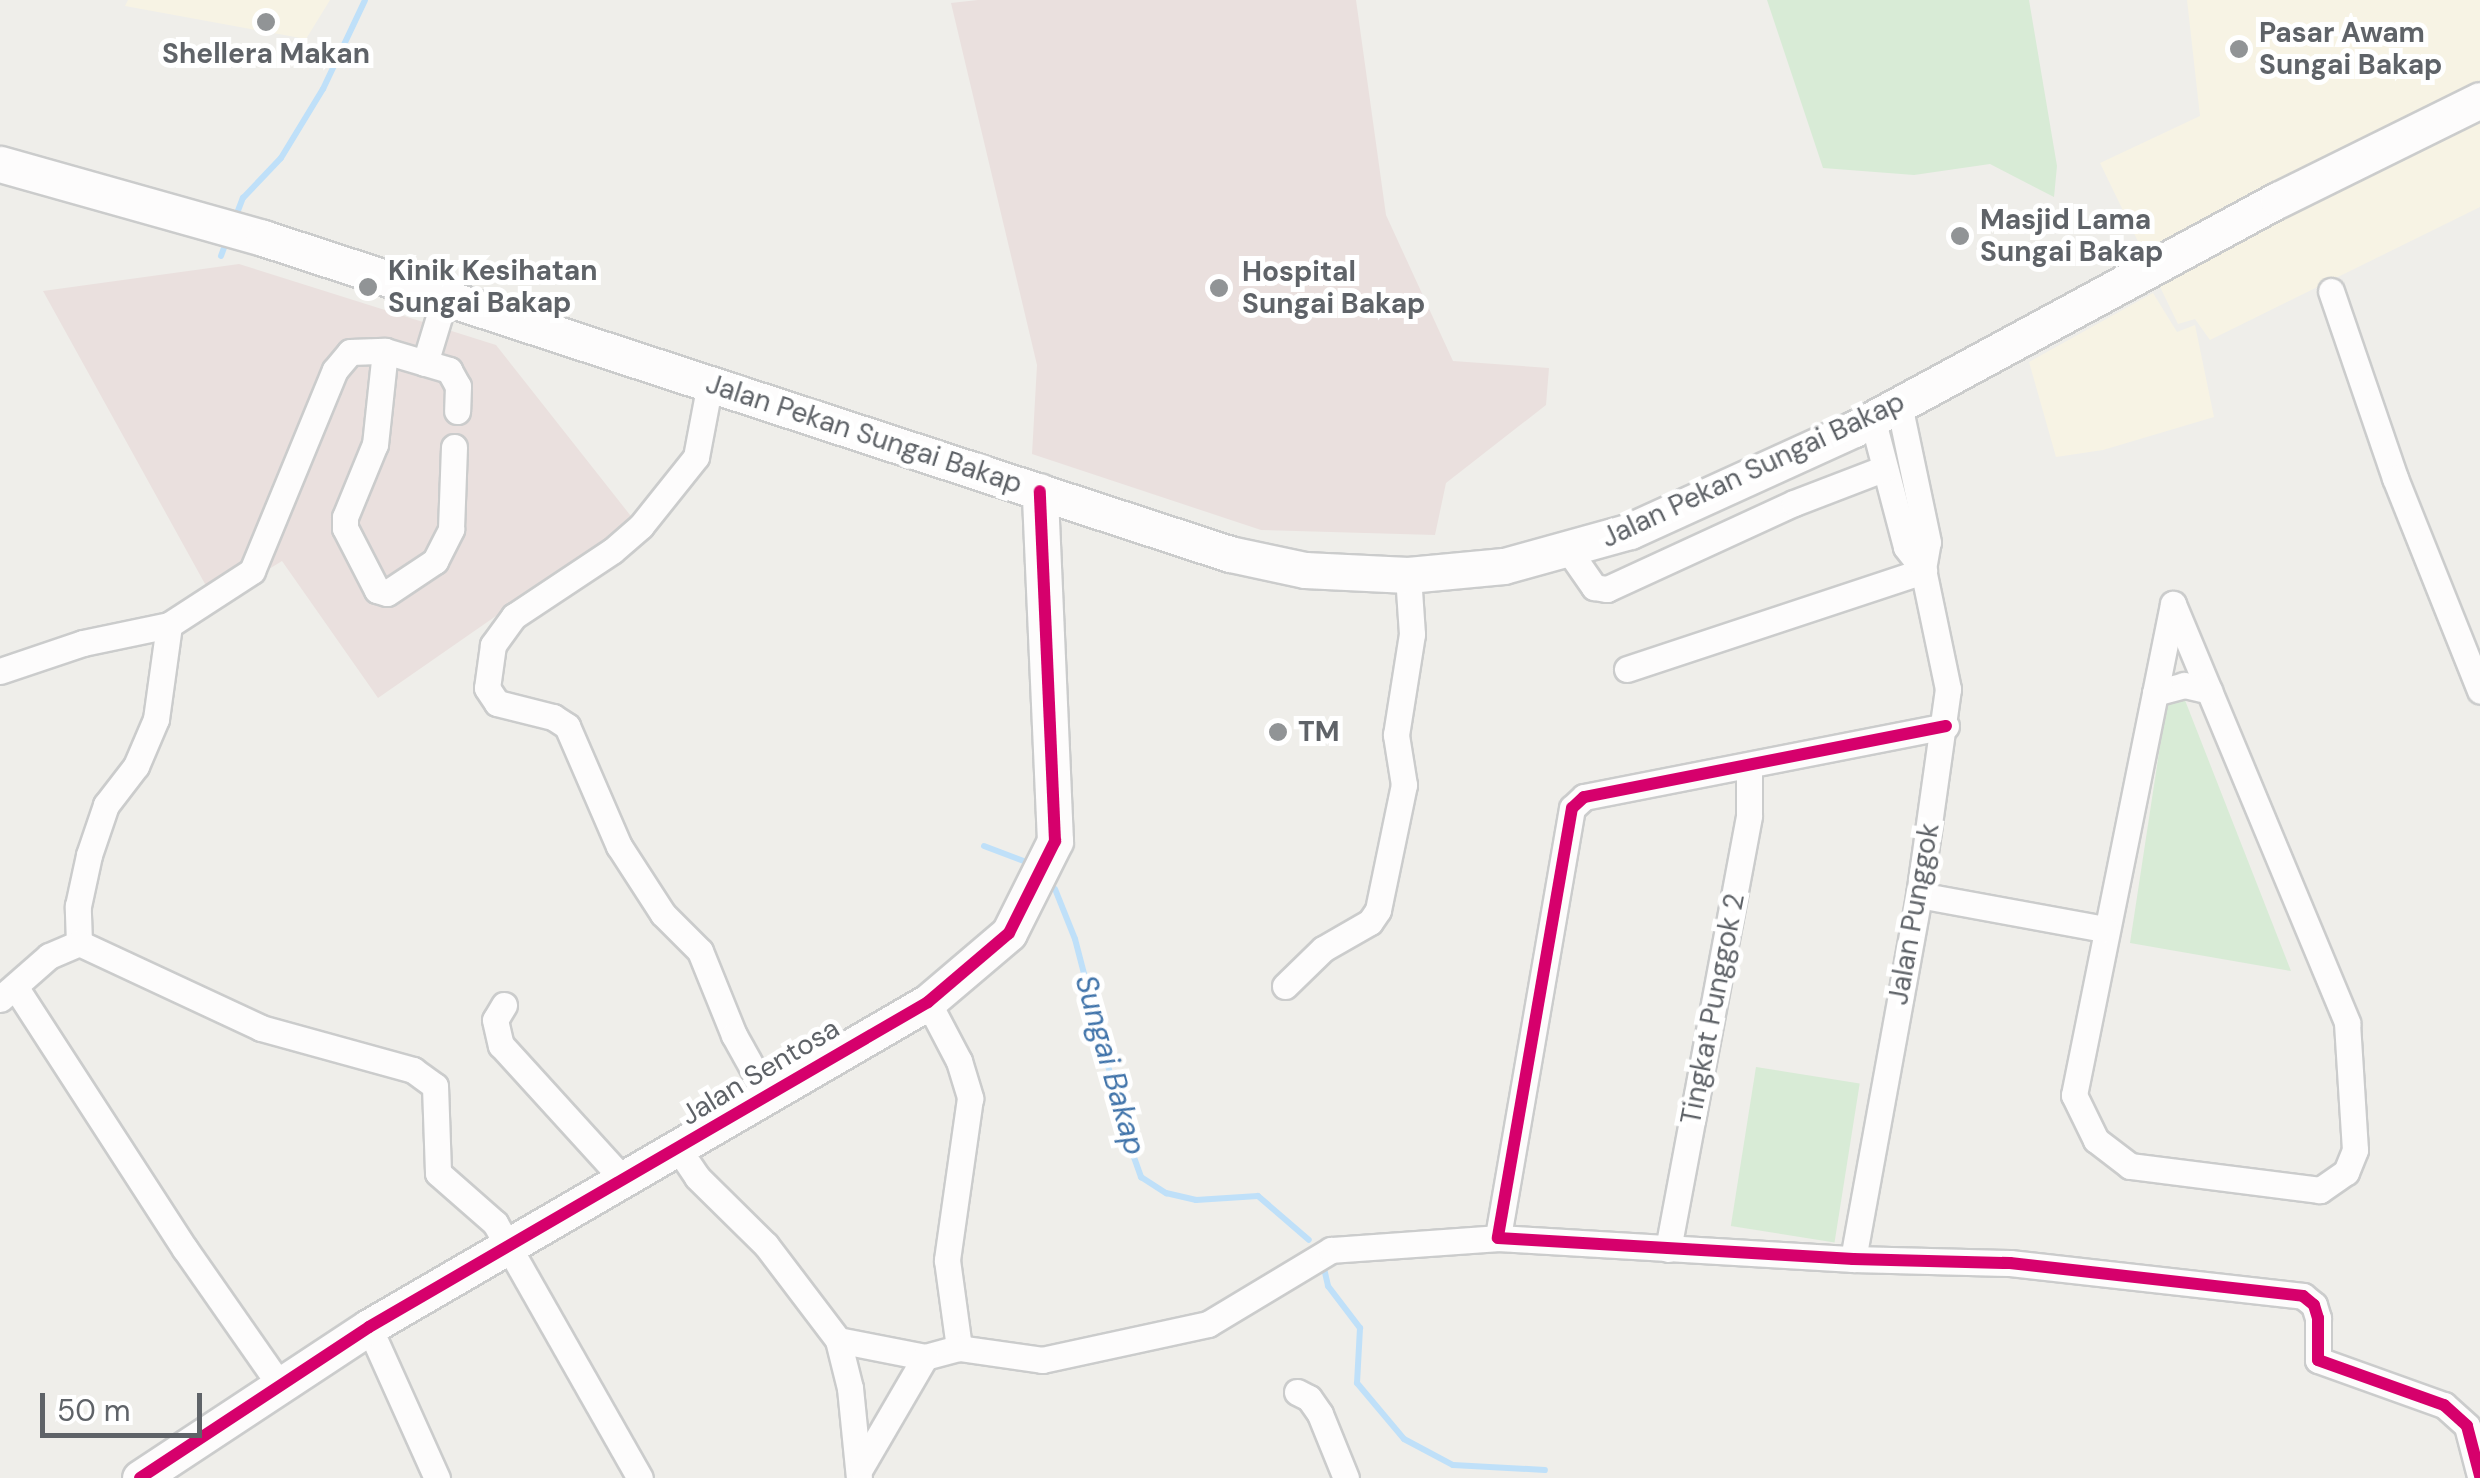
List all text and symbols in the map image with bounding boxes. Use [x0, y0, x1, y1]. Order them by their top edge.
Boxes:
marker: Shellera Makan [255, 11, 277, 33]
place label: Pasar Awam Sungai Bakap [2259, 16, 2442, 82]
place label: Shellera Makan [162, 37, 370, 71]
marker: Pasar Awam Sungai Bakap [2228, 38, 2250, 60]
place label: Masjid Lama Sungai Bakap [1980, 203, 2163, 269]
marker: Masjid Lama Sungai Bakap [1949, 225, 1971, 247]
place label: Kinik Kesihatan Sungai Bakap [388, 254, 598, 320]
place label: Hospital Sungai Bakap [1242, 255, 1425, 321]
marker: Hospital Sungai Bakap [1206, 275, 1232, 301]
marker: Kinik Kesihatan Sungai Bakap [357, 276, 379, 298]
street label: Jalan Pekan Sungai Bakap [702, 367, 1026, 501]
street label: Jalan Pekan Sungai Bakap [1596, 385, 1910, 555]
place label: TM [1298, 715, 1340, 749]
marker: TM [1267, 721, 1289, 743]
street label: Jalan Punggok [1881, 820, 1947, 1008]
street label: Tingkat Punggok 2 [1674, 891, 1752, 1127]
water label: Sungai Bakap [1067, 971, 1153, 1159]
street label: Jalan Sentosa [675, 1012, 845, 1132]
scale bar [45, 1373, 208, 1435]
text: 50 m [57, 1391, 131, 1430]

